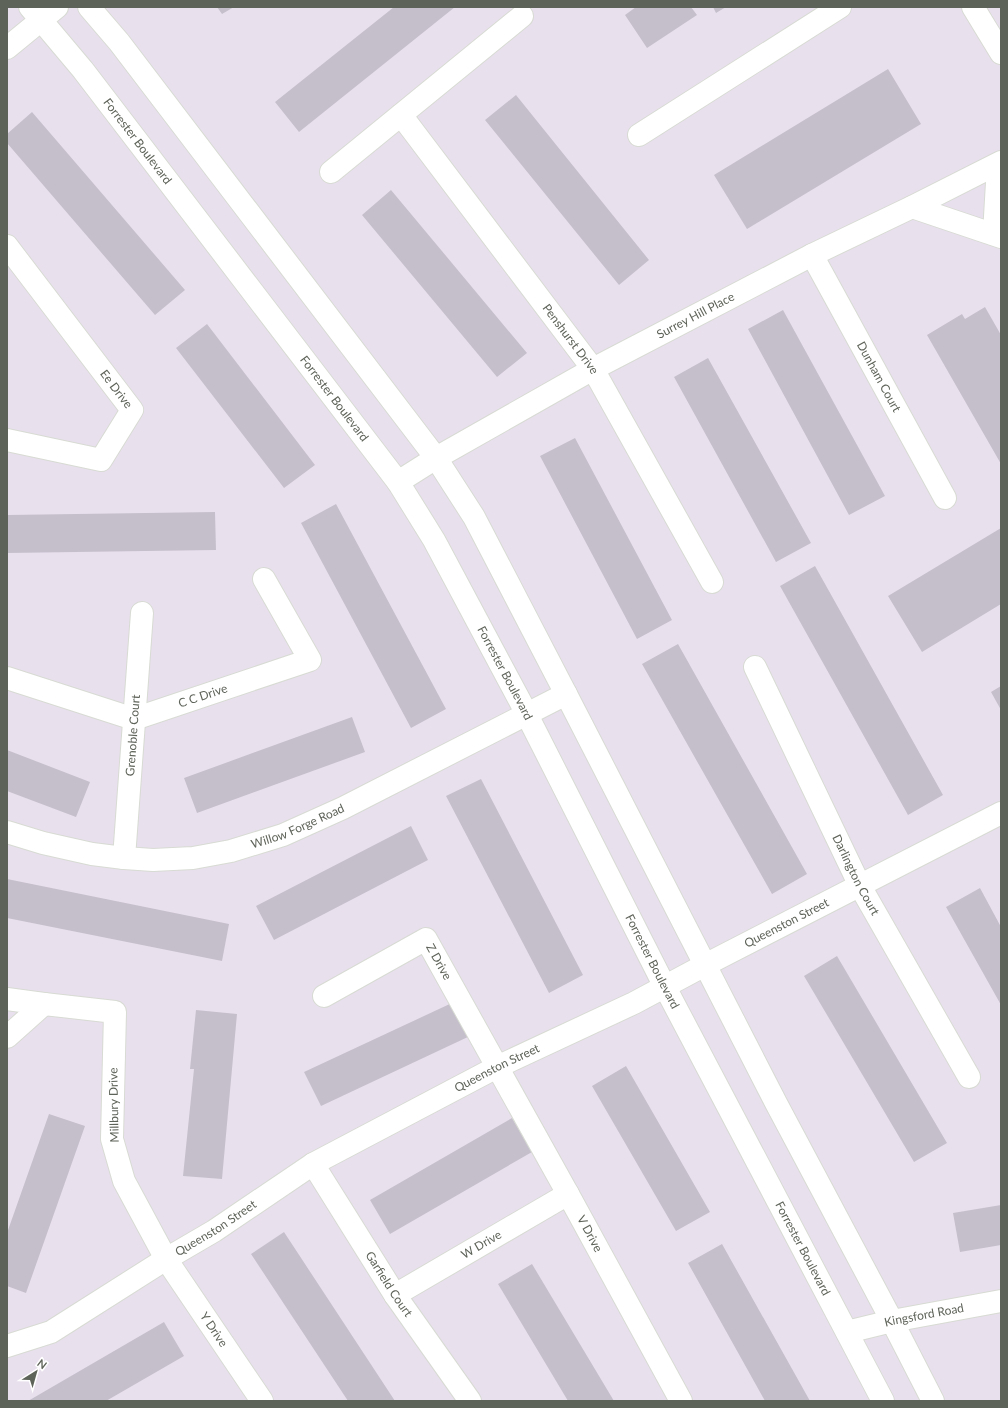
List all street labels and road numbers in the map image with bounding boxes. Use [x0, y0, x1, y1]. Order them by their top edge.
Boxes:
street label: Forrester Boulevard [100, 95, 175, 187]
street label: Surrey Hill Place [654, 289, 737, 342]
street label: Penshurst Drive [539, 301, 602, 376]
street label: Dunham Court [854, 339, 905, 415]
street label: Forrester Boulevard [297, 352, 372, 444]
street label: Ee Drive [97, 367, 136, 411]
street label: Forrester Boulevard [474, 623, 536, 722]
street label: C C Drive [176, 680, 229, 711]
street label: Grenoble Court [122, 693, 143, 777]
street label: Willow Forge Road [249, 800, 346, 851]
street label: Darlington Court [829, 832, 883, 918]
street label: Queenston Street [741, 894, 832, 951]
street label: Forrester Boulevard [622, 912, 683, 1011]
street label: Z Drive [423, 941, 455, 982]
street label: Queenston Street [452, 1040, 542, 1095]
street label: Millbury Drive [105, 1067, 122, 1143]
street label: Queenston Street [172, 1196, 260, 1259]
street label: Forrester Boulevard [772, 1199, 834, 1298]
street label: V Drive [574, 1213, 606, 1254]
street label: W Drive [458, 1227, 504, 1262]
street label: Garfield Court [362, 1248, 416, 1320]
street label: Kingsford Road [883, 1300, 965, 1330]
street label: Y Drive [197, 1309, 231, 1350]

